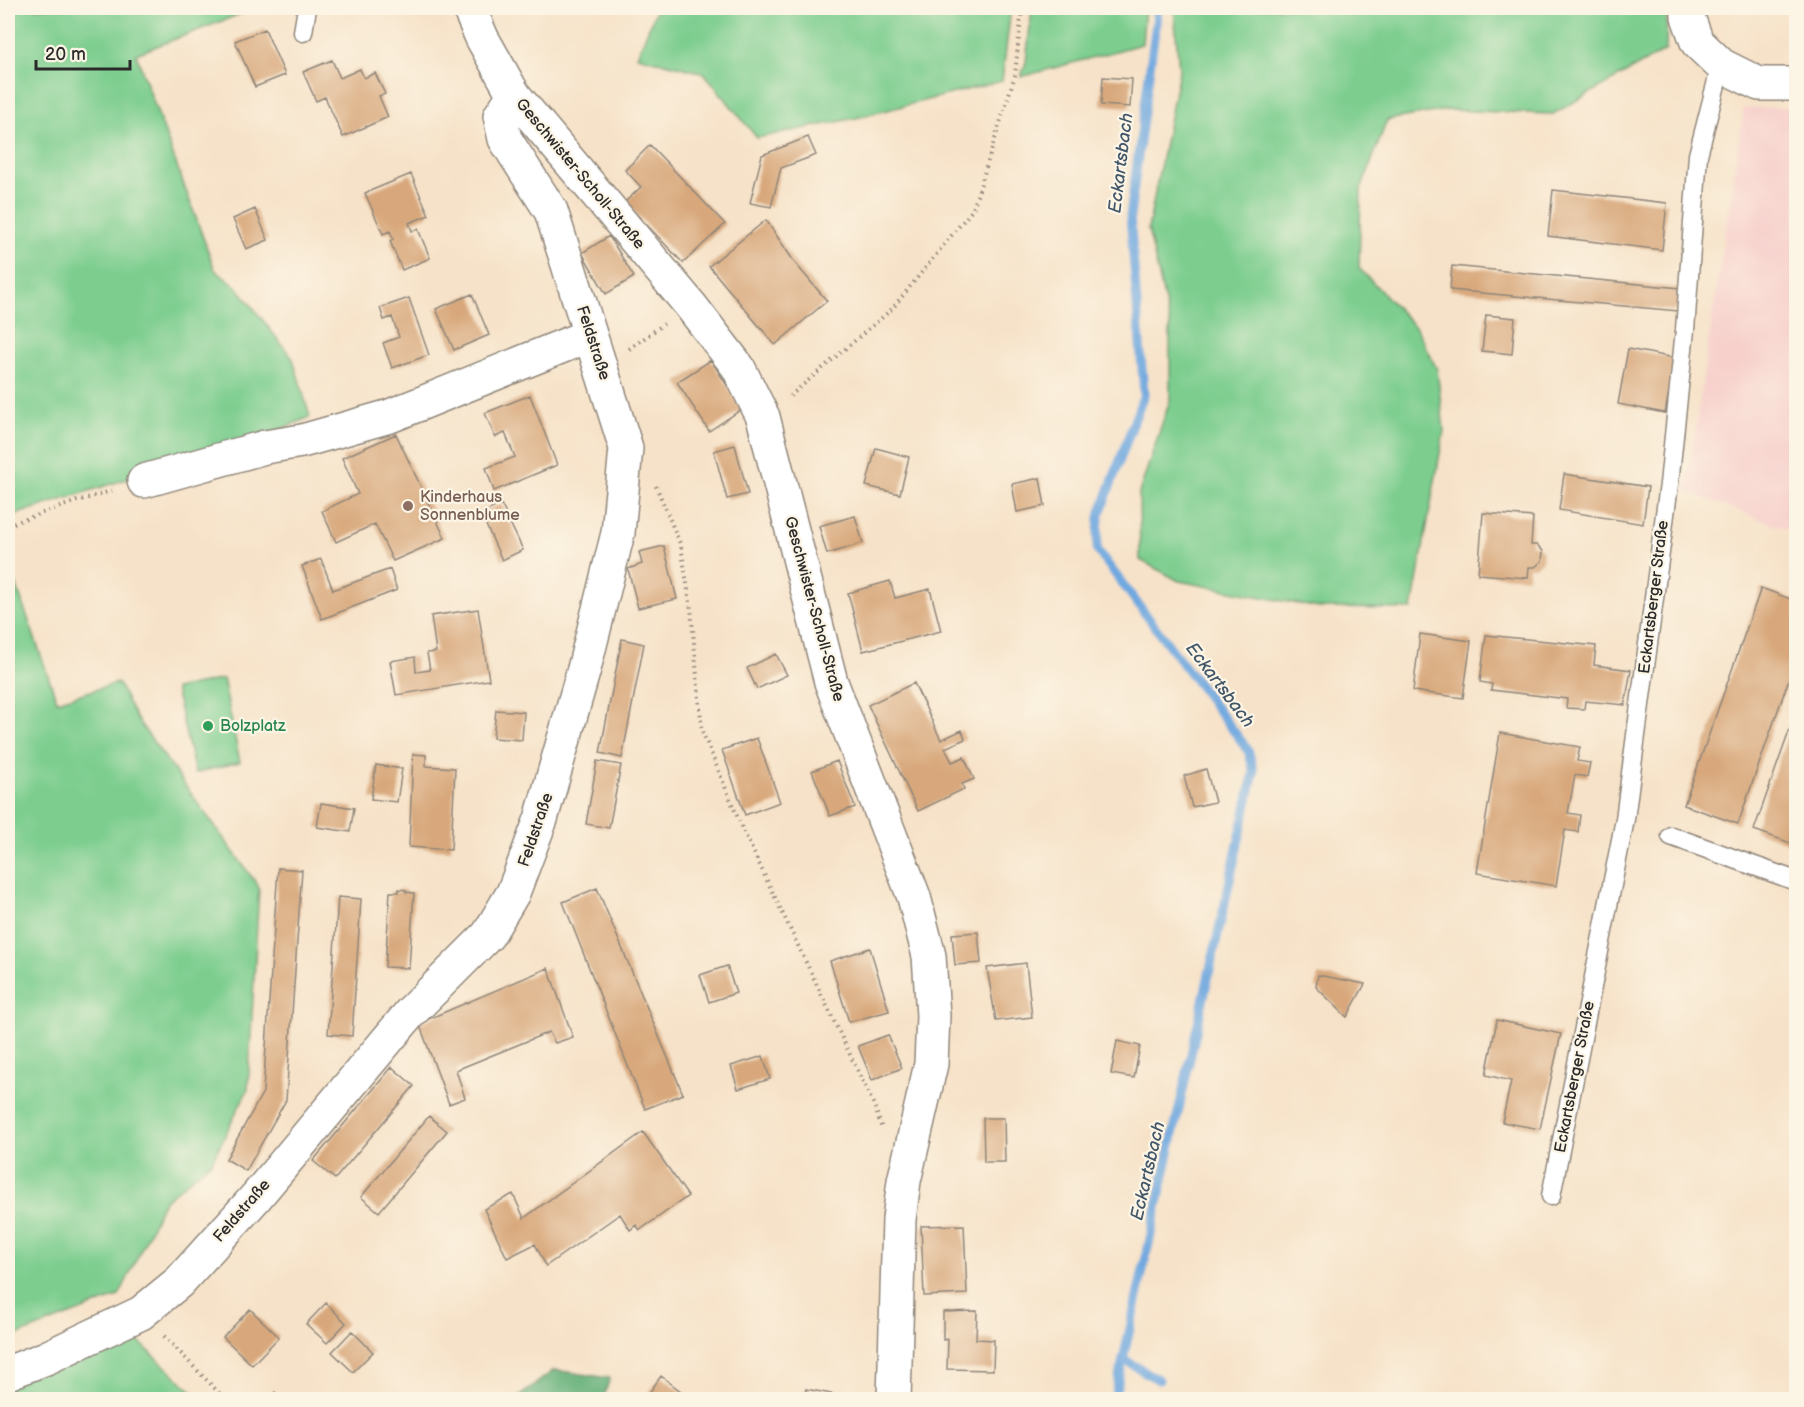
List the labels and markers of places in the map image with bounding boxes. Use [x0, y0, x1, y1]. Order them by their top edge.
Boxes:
place label: Kinderhaus Sonnenblume [420, 488, 520, 525]
marker: Kinderhaus Sonnenblume [401, 499, 415, 513]
place label: Bolzplatz [220, 717, 286, 736]
marker: Bolzplatz [201, 719, 215, 733]

